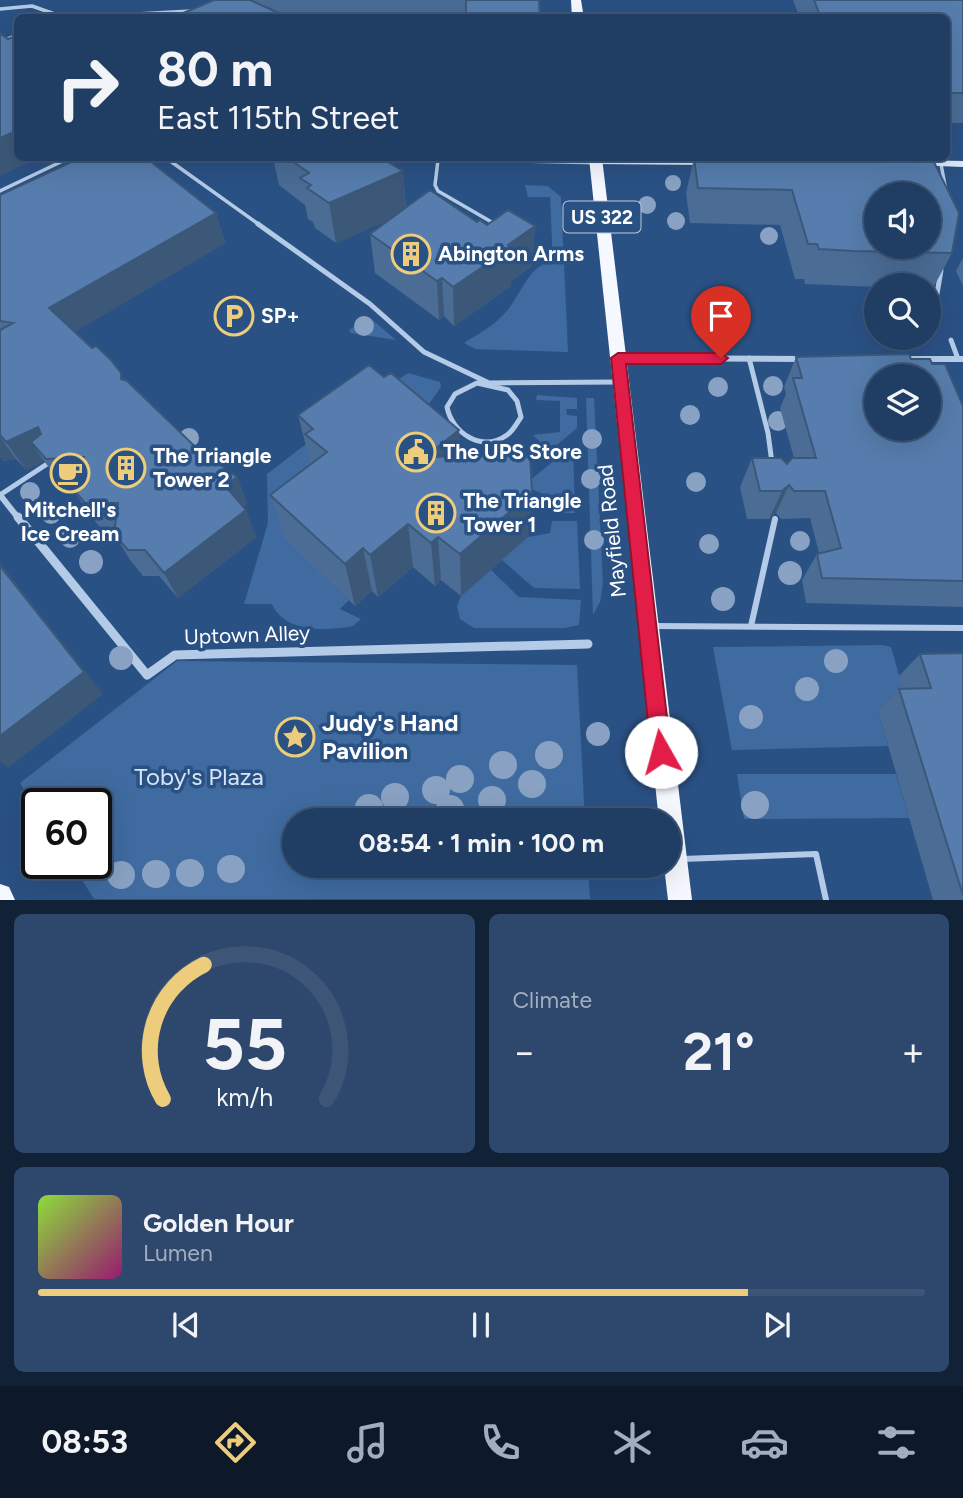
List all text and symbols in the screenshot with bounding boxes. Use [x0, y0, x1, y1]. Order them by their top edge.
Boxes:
text: 80 m [157, 39, 273, 98]
icon: right [42, 42, 133, 133]
text: East 115th Street [157, 99, 399, 137]
map controls [864, 182, 941, 441]
button: sound [864, 182, 941, 259]
road number: US 322 [564, 202, 640, 232]
building icon: Abington Arms [390, 233, 432, 275]
place label: Abington Arms [438, 241, 584, 266]
button: search [864, 273, 941, 350]
pin [691, 286, 751, 358]
parking icon: SP+ [213, 295, 255, 337]
icon: arrive [702, 297, 740, 335]
place label: SP+ [261, 303, 300, 328]
button: layers [864, 364, 941, 441]
public building icon: The UPS Store [395, 431, 437, 473]
place label: The UPS Store [443, 439, 582, 464]
place label: The Triangle Tower 2 [153, 443, 272, 492]
building icon: The Triangle Tower 2 [105, 447, 147, 489]
cafe icon: Mitchell's Ice Cream [49, 452, 91, 494]
street label: Mayfield Road [592, 463, 631, 599]
place label: The Triangle Tower 1 [463, 488, 582, 537]
building icon: The Triangle Tower 1 [415, 492, 457, 534]
place label: Mitchell's Ice Cream [21, 497, 119, 546]
street label: Uptown Alley [184, 620, 310, 649]
place label: Judy's Hand Pavilion [322, 708, 458, 765]
position arrow [624, 715, 698, 789]
place icon: Judy's Hand Pavilion [274, 716, 316, 758]
park label: Toby's Plaza [134, 762, 264, 791]
speed limit sign: 60 [21, 788, 112, 879]
text: 08:54 · 1 min · 100 m [359, 827, 604, 859]
text: Climate [513, 986, 592, 1014]
text: 55 [202, 1001, 287, 1088]
text: 21° [683, 1021, 755, 1083]
text: − [513, 1029, 536, 1075]
text: + [901, 1029, 925, 1075]
text: km/h [216, 1082, 273, 1112]
text: Golden Hour [143, 1207, 294, 1239]
text: Lumen [143, 1239, 213, 1267]
icon: previous [167, 1306, 205, 1344]
icon: pause [462, 1306, 500, 1344]
icon: next [758, 1306, 796, 1344]
icon: directions [211, 1418, 260, 1467]
icon: music [343, 1418, 392, 1467]
icon: phone [476, 1418, 525, 1467]
icon: climate [608, 1418, 657, 1467]
icon: car [740, 1418, 789, 1467]
icon: filters [872, 1418, 921, 1467]
text: 08:53 [42, 1423, 128, 1461]

